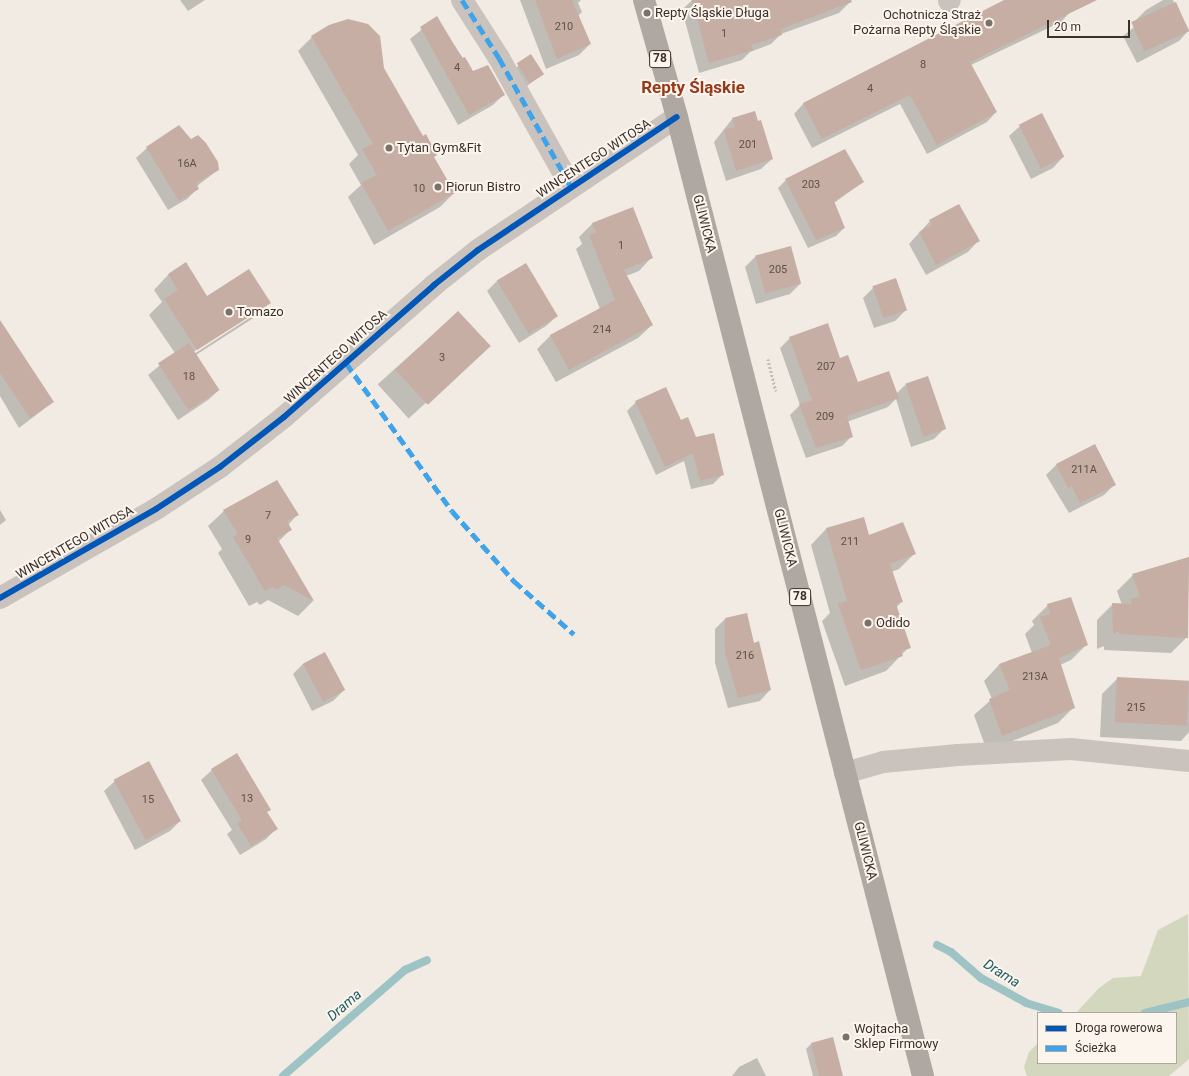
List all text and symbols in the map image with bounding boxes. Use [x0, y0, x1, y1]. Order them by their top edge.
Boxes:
place label: Repty Śląskie Długa [655, 5, 769, 21]
marker: Repty Śląskie Długa [642, 8, 652, 18]
place label: Ochotnicza Straż Pożarna Repty Śląskie [853, 8, 981, 39]
scale bar [1049, 12, 1132, 38]
marker: Ochotnicza Straż Pożarna Repty Śląskie [984, 18, 994, 28]
house number: 210 [555, 20, 573, 34]
text: 20 m [1054, 20, 1081, 34]
house number: 1 [721, 27, 727, 41]
road number: 78 [649, 49, 671, 69]
house number: 8 [920, 58, 926, 72]
house number: 4 [454, 61, 460, 75]
district label: Repty Śląskie [641, 78, 745, 98]
house number: 4 [867, 82, 873, 96]
street label: WINCENTEGO WITOSA [534, 116, 654, 202]
house number: 201 [739, 138, 757, 152]
place label: Tytan Gym&Fit [397, 140, 481, 156]
marker: Tytan Gym&Fit [384, 143, 394, 153]
house number: 16A [177, 157, 197, 171]
house number: 203 [802, 178, 820, 192]
place label: Piorun Bistro [446, 179, 521, 195]
house number: 10 [413, 182, 425, 196]
marker: Piorun Bistro [433, 182, 443, 192]
street label: GLIWICKA [689, 193, 719, 255]
house number: 1 [618, 239, 624, 253]
house number: 205 [769, 263, 787, 277]
place label: Tomazo [237, 304, 284, 320]
marker: Tomazo [224, 307, 234, 317]
street label: WINCENTEGO WITOSA [281, 307, 391, 407]
house number: 214 [593, 323, 611, 337]
house number: 3 [439, 351, 445, 365]
house number: 207 [817, 360, 835, 374]
house number: 18 [183, 370, 195, 384]
house number: 209 [816, 410, 834, 424]
house number: 211A [1071, 463, 1097, 477]
street label: WINCENTEGO WITOSA [13, 503, 137, 583]
street label: GLIWICKA [770, 507, 800, 569]
house number: 7 [265, 509, 271, 523]
house number: 9 [245, 533, 251, 547]
house number: 211 [841, 535, 859, 549]
road number: 78 [789, 587, 811, 607]
place label: Odido [876, 615, 910, 631]
marker: Odido [863, 618, 873, 628]
house number: 216 [736, 649, 754, 663]
house number: 213A [1022, 670, 1048, 684]
house number: 215 [1127, 701, 1145, 715]
house number: 13 [241, 792, 253, 806]
house number: 15 [142, 793, 154, 807]
street label: GLIWICKA [850, 820, 880, 882]
water label: Drama [981, 955, 1023, 991]
water label: Drama [323, 986, 365, 1024]
legend [1037, 1012, 1177, 1064]
text: Droga rowerowa [1075, 1021, 1162, 1035]
place label: Wojtacha Sklep Firmowy [854, 1022, 938, 1053]
marker: Wojtacha Sklep Firmowy [841, 1032, 851, 1042]
text: Ścieżka [1075, 1041, 1116, 1055]

